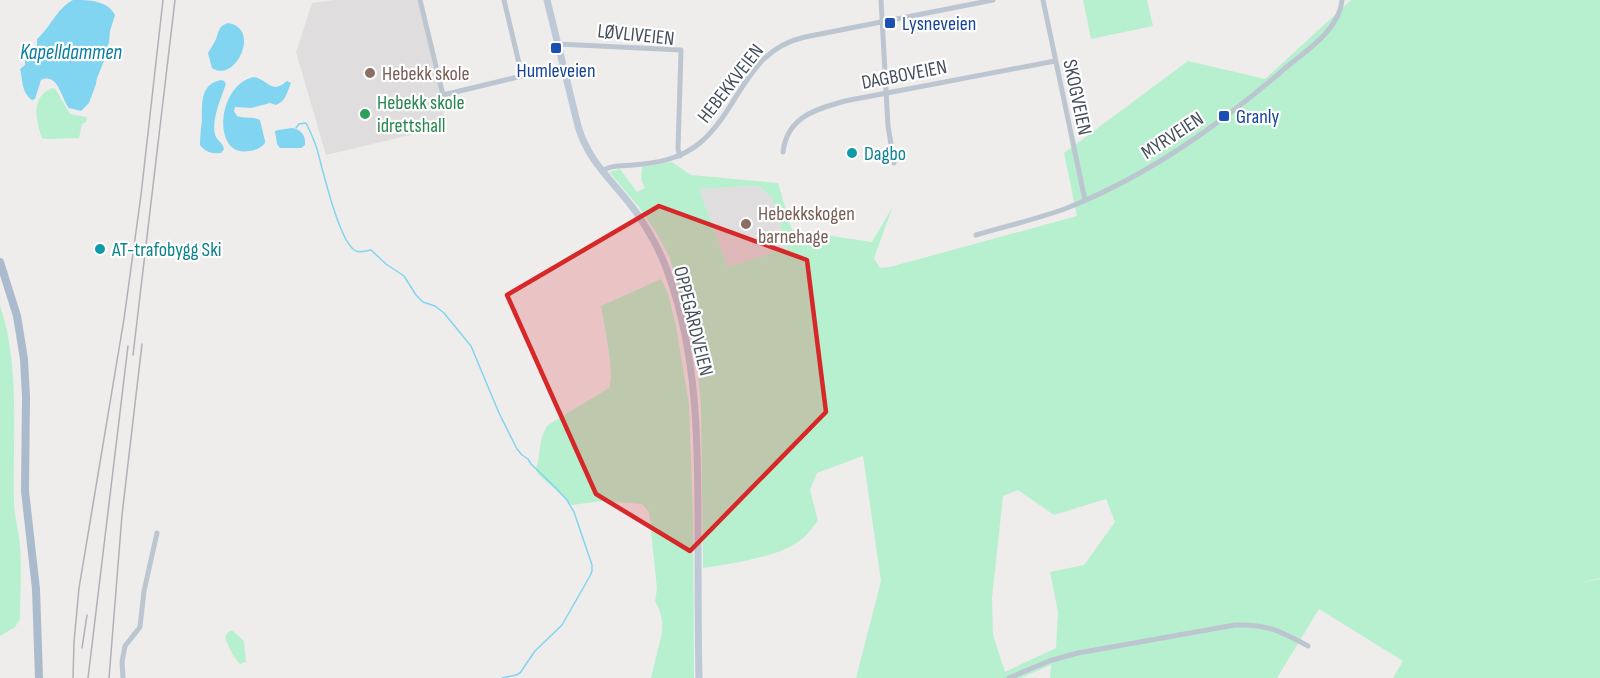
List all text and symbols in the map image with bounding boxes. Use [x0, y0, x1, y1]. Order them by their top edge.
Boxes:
place label: Lysneveien [902, 12, 976, 36]
marker: Lysneveien [883, 16, 897, 30]
street label: LØVLIVEIEN [596, 19, 675, 51]
street label: HEBEKKVEIEN [693, 39, 769, 128]
water label: Kapelldammen [20, 40, 122, 65]
marker: Humleveien [549, 41, 563, 55]
street label: DAGBOVEIEN [860, 55, 949, 95]
street label: SKOGVEIEN [1057, 57, 1097, 137]
place label: Humleveien [517, 59, 595, 83]
place label: Hebekk skole [382, 62, 470, 86]
marker: Hebekk skole [363, 66, 377, 80]
place label: Hebekk skole idrettshall [377, 91, 465, 138]
place label: Granly [1236, 105, 1279, 129]
marker: Hebekk skole idrettshall [358, 107, 372, 121]
street label: MYRVEIEN [1137, 107, 1208, 165]
marker: Granly [1217, 109, 1231, 123]
place label: Dagbo [864, 142, 906, 166]
marker: Dagbo [845, 146, 859, 160]
place label: Hebekkskogen barnehage [758, 202, 855, 249]
marker: Hebekkskogen barnehage [739, 217, 753, 231]
place label: AT-trafobygg Ski [111, 238, 222, 262]
marker: AT-trafobygg Ski [93, 242, 107, 256]
street label: OPPEGÅRDVEIEN [668, 264, 718, 378]

